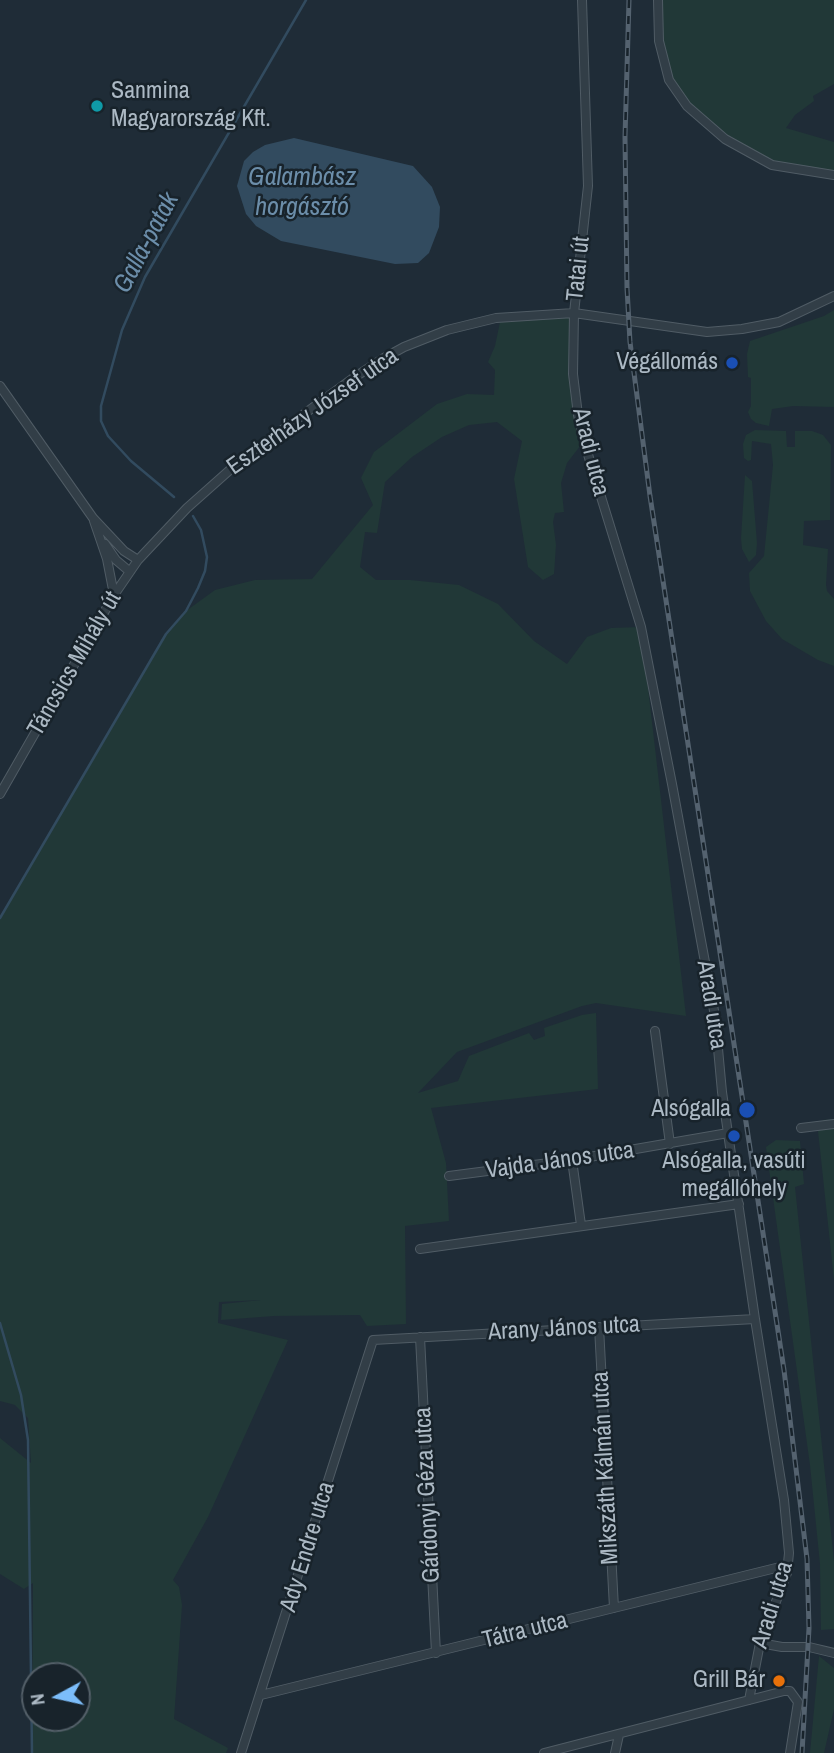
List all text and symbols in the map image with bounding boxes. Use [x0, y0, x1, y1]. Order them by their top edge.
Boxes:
place label: Sanmina Magyarország Kft. [111, 78, 271, 134]
marker: Sanmina Magyarország Kft. [89, 98, 105, 114]
water label: Galambász horgásztó [248, 162, 356, 224]
water label: Galla-patak [108, 188, 186, 298]
street label: Tatai út [561, 235, 597, 303]
street label: Eszterházy József utca [222, 342, 404, 482]
place label: Végállomás [616, 349, 718, 377]
marker: Végállomás [724, 355, 740, 371]
street label: Aradi utca [565, 405, 615, 499]
street label: Táncsics Mihály út [22, 587, 128, 741]
street label: Aradi utca [690, 958, 732, 1052]
place label: Alsógalla [651, 1096, 731, 1124]
marker: Alsógalla [737, 1100, 757, 1120]
marker: Alsógalla, vasúti megállóhely [726, 1128, 742, 1144]
street label: Vajda János utca [484, 1136, 636, 1186]
place label: Alsógalla, vasúti megállóhely [662, 1148, 806, 1204]
street label: Arany János utca [487, 1311, 641, 1347]
street label: Mikszáth Kálmán utca [587, 1371, 625, 1565]
street label: Gárdonyi Géza utca [409, 1406, 447, 1584]
street label: Ady Endre utca [275, 1478, 341, 1616]
street label: Aradi utca [746, 1558, 800, 1652]
street label: Tátra utca [479, 1607, 571, 1655]
north arrow [21, 1662, 91, 1732]
place label: Grill Bár [693, 1667, 765, 1695]
marker: Grill Bár [771, 1673, 787, 1689]
text: N [24, 1692, 51, 1707]

